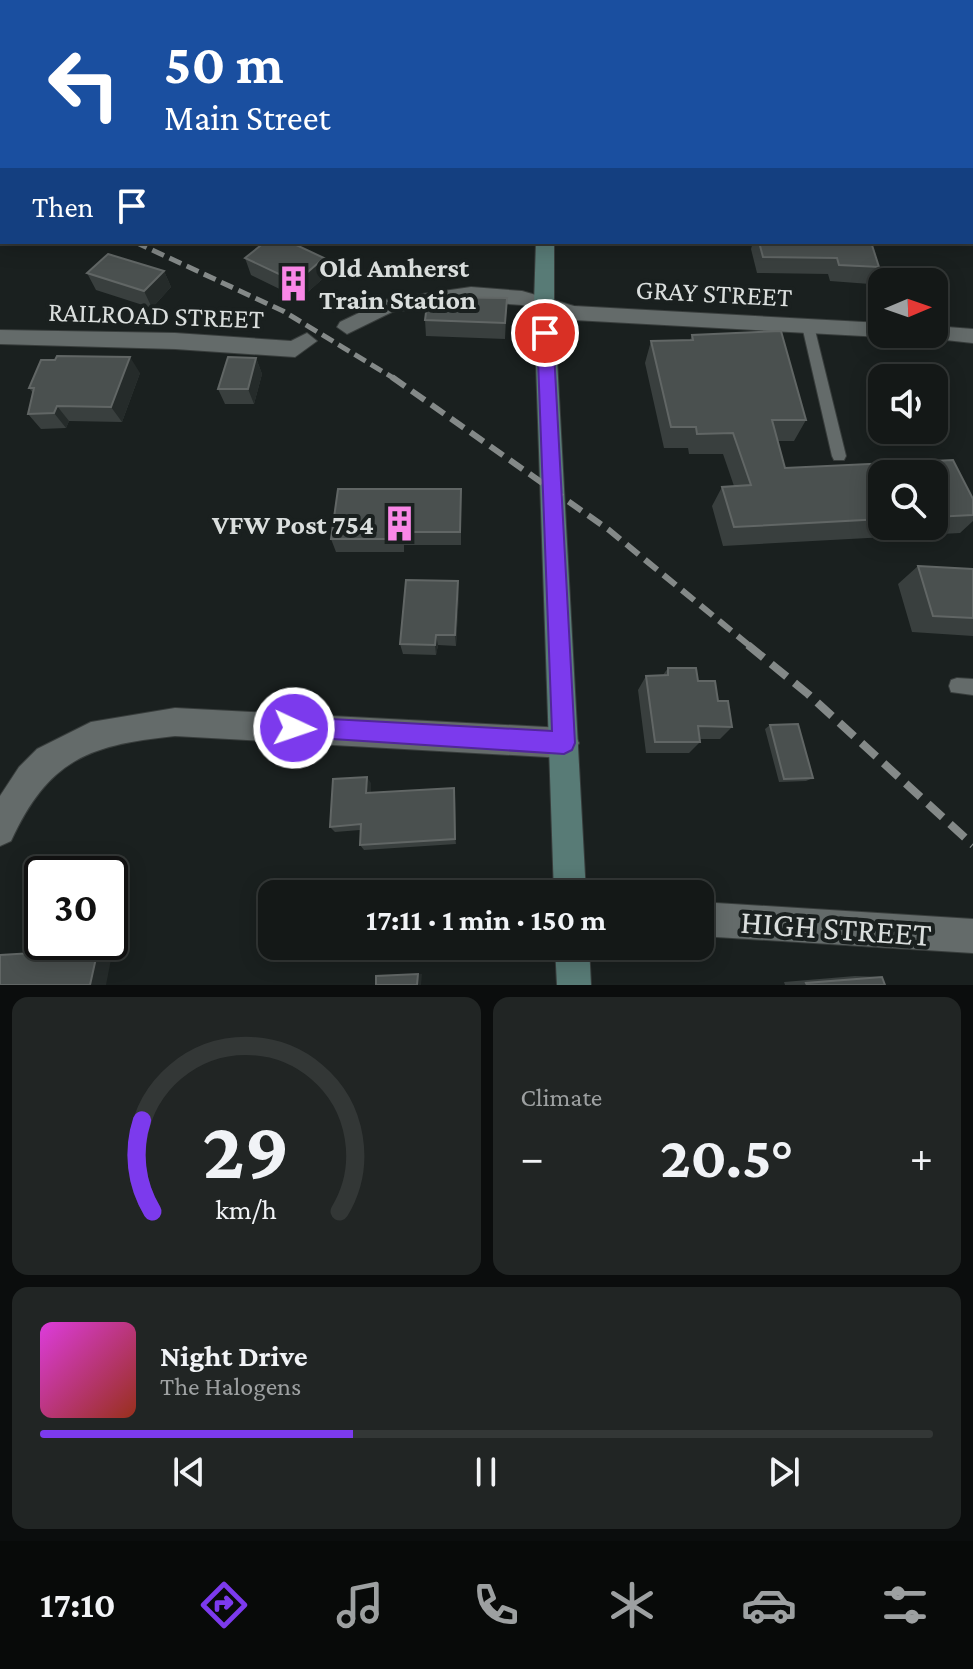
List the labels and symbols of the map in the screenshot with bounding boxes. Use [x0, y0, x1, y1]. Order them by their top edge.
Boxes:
place label: Old Amherst Train Station [319, 252, 476, 315]
building icon: Old Amherst Train Station [274, 264, 312, 302]
north arrow [868, 268, 948, 348]
street label: GRAY STREET [635, 273, 793, 313]
street label: RAILROAD STREET [47, 296, 265, 334]
pin [511, 299, 579, 367]
building icon: VFW Post 754 [381, 505, 419, 543]
place label: VFW Post 754 [211, 509, 374, 540]
position arrow [252, 686, 336, 770]
speed limit sign: 30 [24, 856, 128, 960]
street label: HIGH STREET [739, 903, 933, 953]

